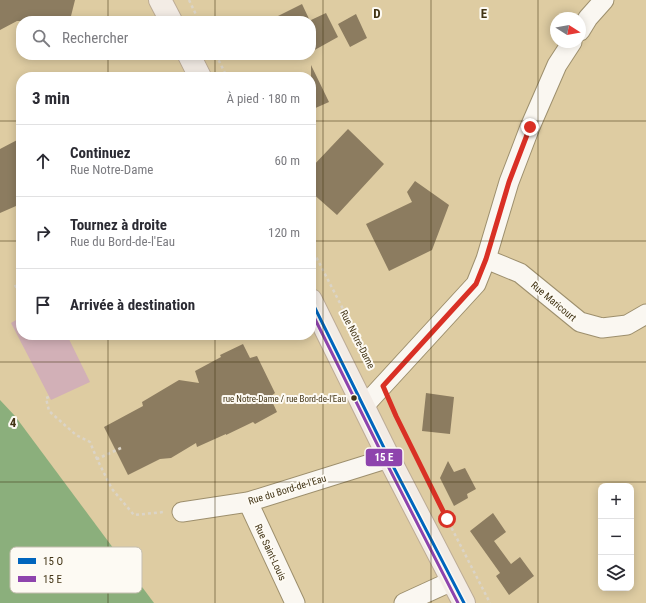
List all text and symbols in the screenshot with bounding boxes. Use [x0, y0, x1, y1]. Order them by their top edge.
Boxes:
text: D [373, 6, 381, 21]
text: E [481, 6, 488, 21]
north arrow [550, 12, 586, 48]
search box [16, 16, 316, 60]
icon: search [30, 27, 52, 49]
text: Rechercher [62, 29, 128, 47]
text: 3 min [32, 88, 70, 108]
text: À pied · 180 m [226, 91, 300, 106]
route end [521, 118, 539, 136]
text: Continuez [70, 144, 131, 162]
icon: ahead [32, 150, 54, 172]
text: 60 m [274, 153, 300, 168]
text: Rue Notre-Dame [70, 162, 153, 177]
text: Tournez à droite [70, 216, 167, 234]
icon: right [32, 222, 54, 244]
text: 120 m [268, 225, 300, 240]
text: Rue du Bord-de-l'Eau [70, 234, 175, 249]
street label: Rue Maricourt [529, 279, 579, 323]
icon: arrive [32, 294, 54, 316]
text: Arrivée à destination [70, 296, 195, 314]
street label: Rue Notre-Dame [338, 308, 377, 371]
marker: rue Notre-Dame / rue Bord-de-l'Eau [349, 393, 359, 403]
place label: rue Notre-Dame / rue Bord-de-l'Eau [223, 394, 346, 404]
text: 4 [10, 415, 17, 430]
line badge: 15 E [365, 448, 403, 467]
text: 15 E [374, 451, 394, 464]
street label: Rue du Bord-de-l'Eau [247, 472, 328, 507]
map controls [598, 483, 634, 591]
button: + [598, 483, 634, 519]
route start [438, 510, 456, 528]
button: − [598, 519, 634, 555]
street label: Rue Saint-Louis [253, 522, 289, 583]
legend [10, 547, 142, 593]
text: 15 O [43, 555, 63, 568]
button: layers [598, 555, 634, 591]
text: 15 E [43, 573, 62, 586]

